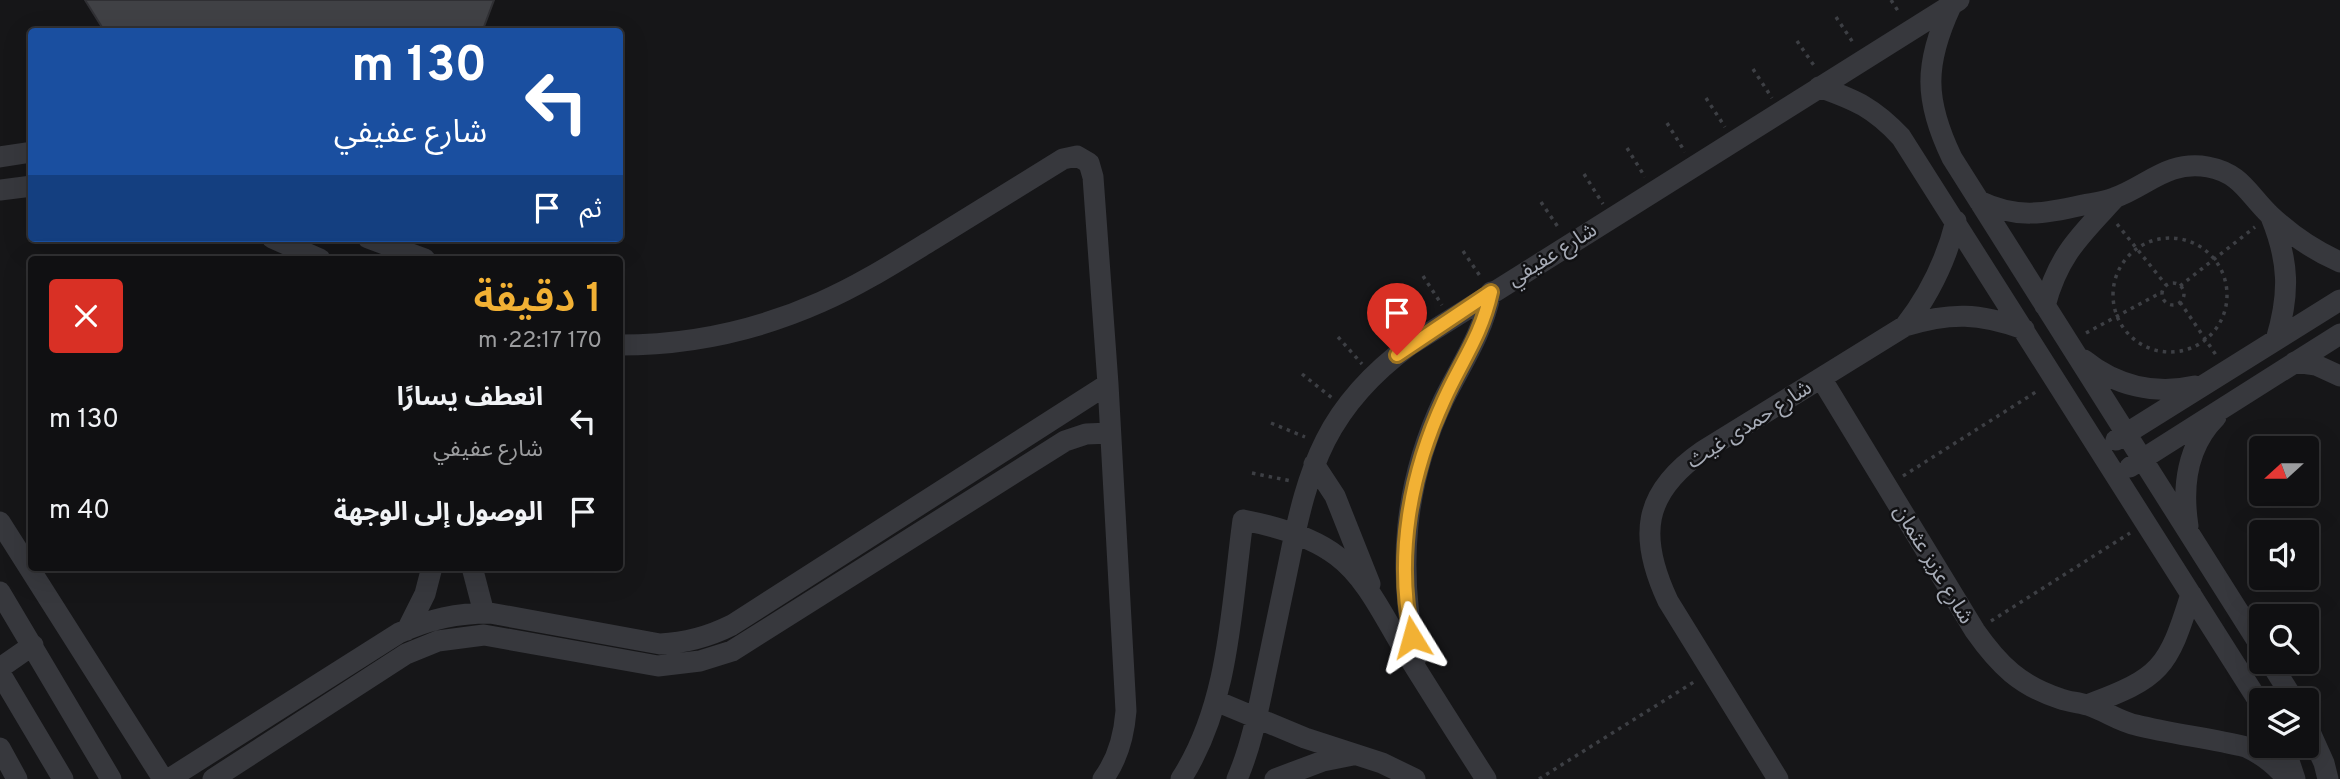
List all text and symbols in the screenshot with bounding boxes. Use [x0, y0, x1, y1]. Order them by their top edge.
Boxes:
text: 130 m [351, 37, 487, 99]
icon: left [511, 56, 602, 147]
text: شارع عفيفي [334, 114, 487, 154]
icon: arrive [528, 189, 566, 227]
text: ثم [580, 194, 602, 227]
street label: شارع عفيفي [1503, 217, 1603, 294]
text: 1 دقيقة [473, 274, 602, 327]
button: close [49, 279, 123, 353]
pin [1367, 283, 1427, 355]
icon: arrive [1378, 294, 1416, 332]
text: 170 m · 22:17 [478, 327, 602, 356]
street label: شارع حمدى غيث [1682, 375, 1817, 476]
text: انعطف يسارًا [397, 382, 543, 415]
icon: left [564, 402, 602, 440]
text: 130 m [49, 404, 119, 437]
text: شارع عفيفي [433, 436, 543, 465]
north arrow [2249, 436, 2319, 506]
map controls [2249, 436, 2319, 758]
icon: arrive [564, 493, 602, 531]
text: 40 m [49, 495, 110, 528]
text: الوصول إلى الوجهة [334, 497, 543, 530]
street label: شارع عزيز عثمان [1886, 500, 1979, 629]
button: sound [2249, 520, 2319, 590]
position arrow [1375, 600, 1449, 674]
button: search [2249, 604, 2319, 674]
button: layers [2249, 688, 2319, 758]

